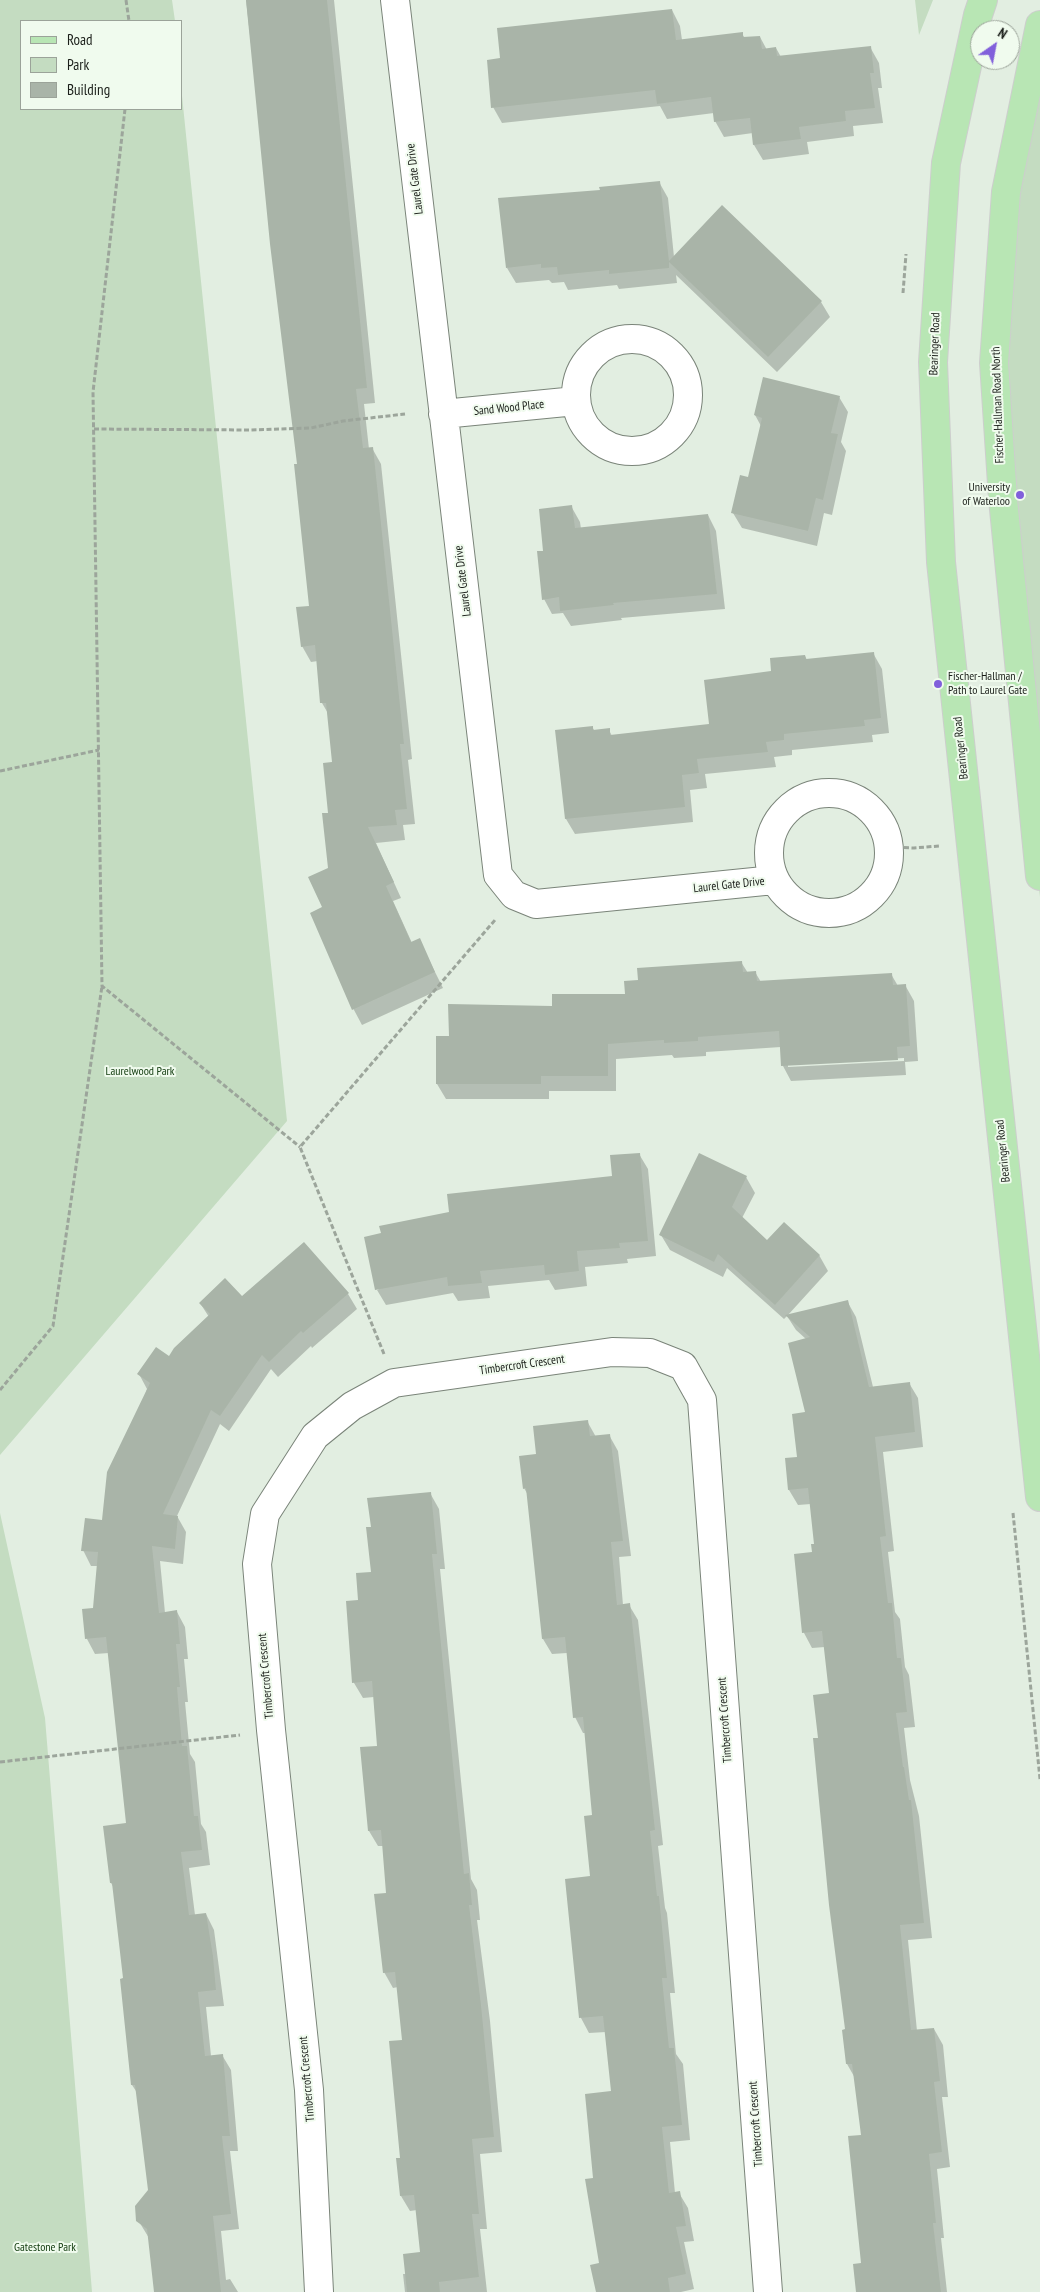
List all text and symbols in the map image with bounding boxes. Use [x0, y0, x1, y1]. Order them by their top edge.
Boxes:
legend [20, 20, 182, 110]
north arrow [970, 20, 1020, 70]
text: N [995, 24, 1011, 43]
text: Road [67, 30, 93, 49]
text: Park [67, 55, 89, 74]
text: Building [67, 80, 110, 99]
street label: Laurel Gate Drive [403, 143, 427, 215]
street label: Bearinger Road [927, 312, 943, 376]
street label: Fischer-Hallman Road North [989, 346, 1007, 464]
street label: Sand Wood Place [473, 397, 545, 419]
place label: University of Waterloo [962, 481, 1010, 509]
marker: University of Waterloo [1014, 489, 1026, 501]
street label: Laurel Gate Drive [451, 545, 475, 617]
place label: Fischer-Hallman / Path to Laurel Gate [948, 670, 1027, 698]
marker: Fischer-Hallman / Path to Laurel Gate [932, 678, 944, 690]
street label: Bearinger Road [951, 716, 971, 780]
street label: Laurel Gate Drive [693, 874, 765, 896]
park label: Laurelwood Park [106, 1065, 174, 1079]
street label: Bearinger Road [993, 1119, 1013, 1183]
street label: Timbercroft Crescent [478, 1352, 566, 1378]
street label: Timbercroft Crescent [255, 1633, 277, 1719]
street label: Timbercroft Crescent [715, 1677, 735, 1763]
street label: Timbercroft Crescent [296, 2036, 318, 2122]
street label: Timbercroft Crescent [746, 2081, 766, 2167]
park label: Gatestone Park [14, 2241, 76, 2255]

